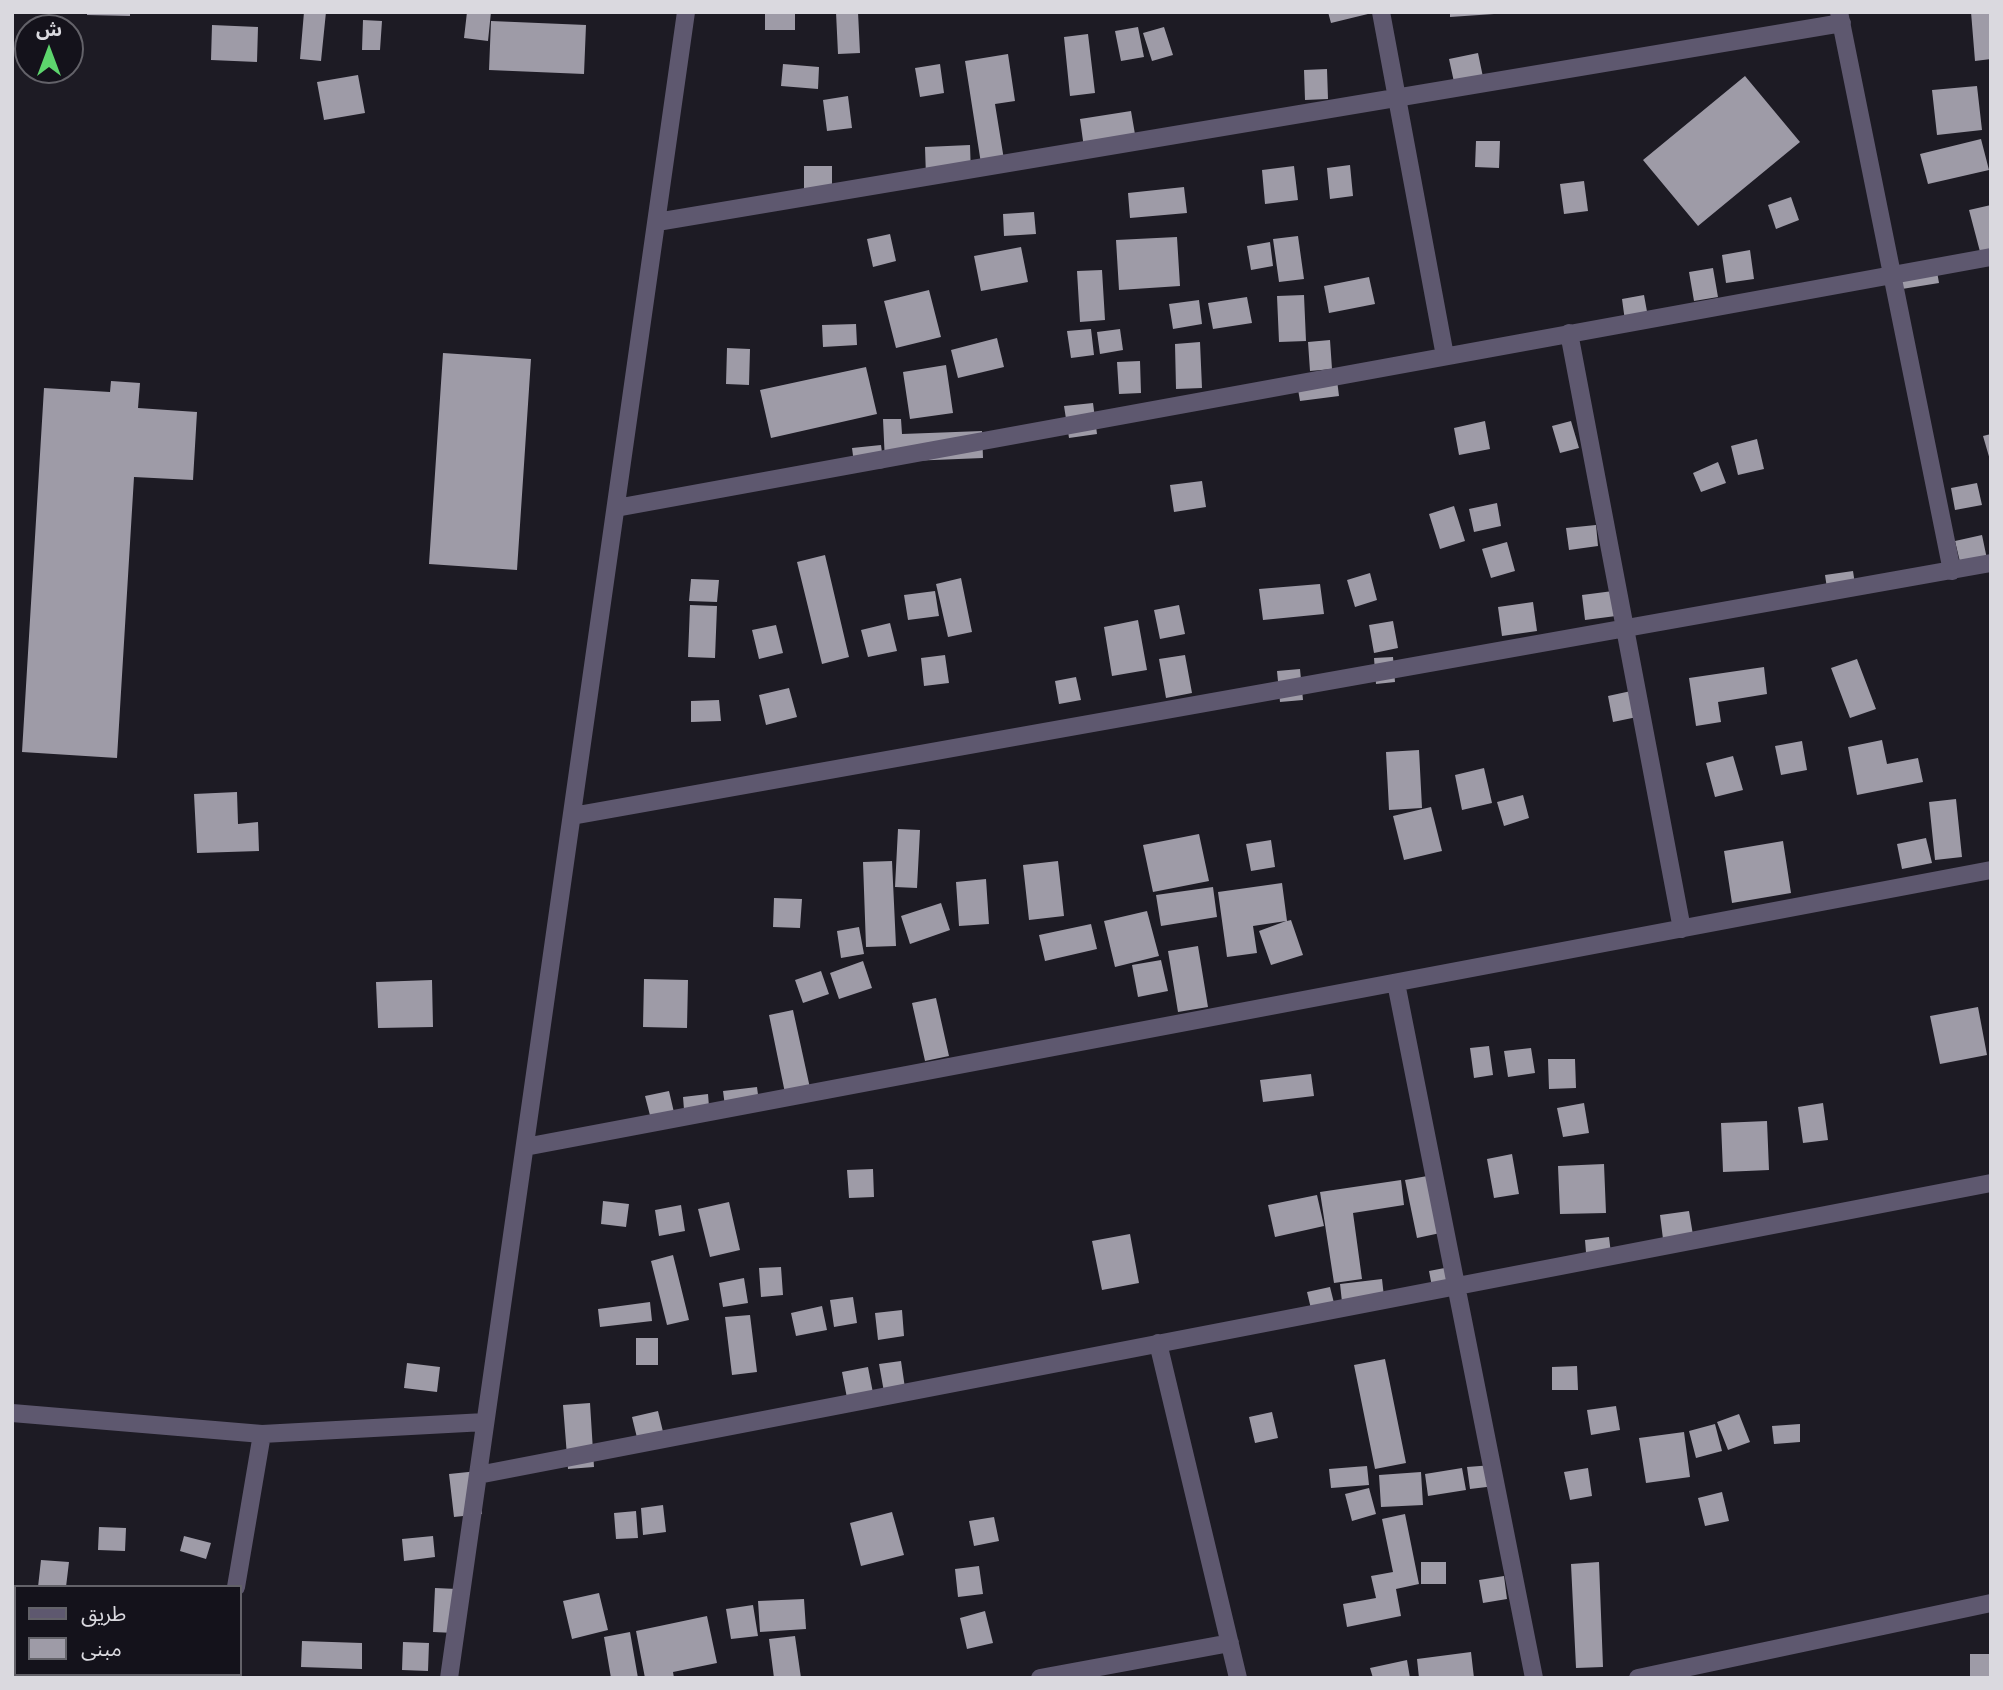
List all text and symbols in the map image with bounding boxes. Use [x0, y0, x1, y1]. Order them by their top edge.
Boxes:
north arrow [14, 14, 84, 84]
text: ش [36, 19, 62, 41]
legend [14, 1585, 242, 1676]
text: طريق [81, 1602, 126, 1626]
text: مبنى [81, 1637, 122, 1661]

